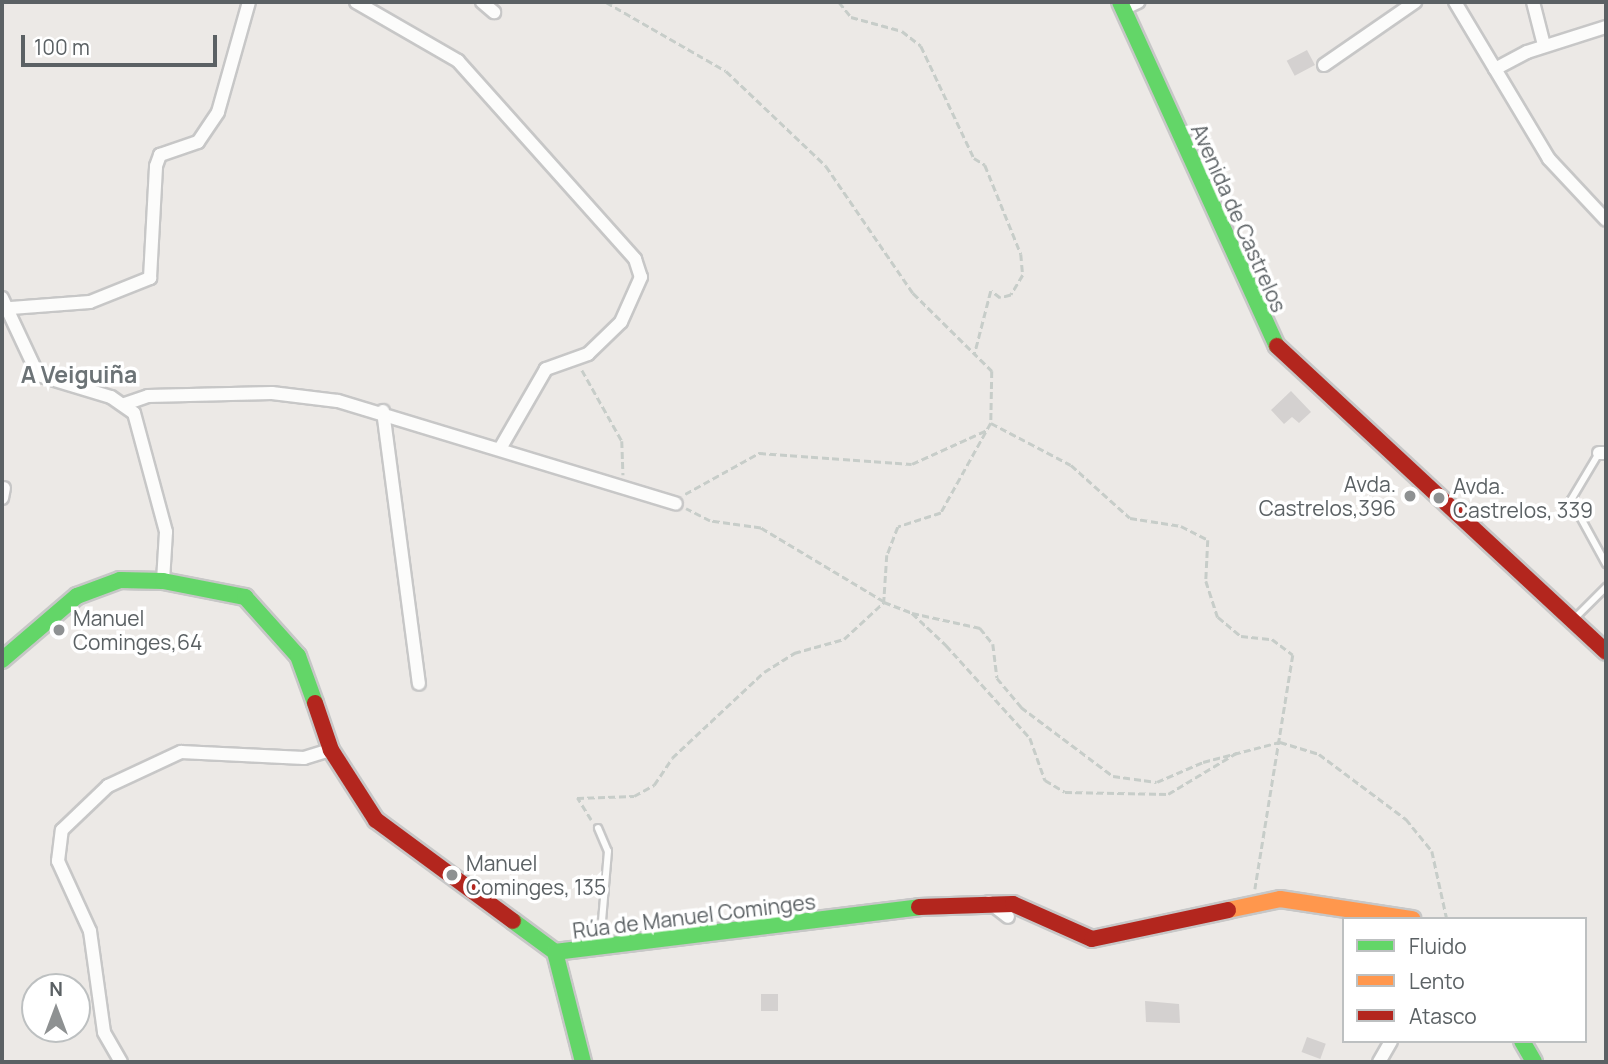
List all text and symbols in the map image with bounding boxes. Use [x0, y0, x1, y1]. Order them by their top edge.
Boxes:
scale bar [24, 21, 220, 65]
text: 100 m [34, 33, 90, 61]
street label: Avenida de Castrelos [1186, 120, 1292, 316]
district label: A Veiguiña [21, 360, 137, 388]
place label: Avda. Castrelos,396 [1259, 471, 1396, 521]
place label: Avda. Castrelos, 339 [1453, 473, 1593, 523]
marker: Avda. Castrelos,396 [1402, 488, 1418, 504]
marker: Avda. Castrelos, 339 [1431, 490, 1447, 506]
place label: Manuel Cominges,64 [73, 605, 202, 655]
marker: Manuel Cominges,64 [51, 622, 67, 638]
place label: Manuel Cominges, 135 [466, 850, 606, 900]
marker: Manuel Cominges, 135 [444, 867, 460, 883]
street label: Rúa de Manuel Cominges [571, 889, 817, 943]
legend [1342, 917, 1587, 1043]
text: Fluido [1409, 932, 1467, 960]
text: Lento [1409, 967, 1465, 995]
north arrow [21, 973, 91, 1043]
text: N [49, 976, 63, 1002]
text: Atasco [1409, 1002, 1477, 1030]

